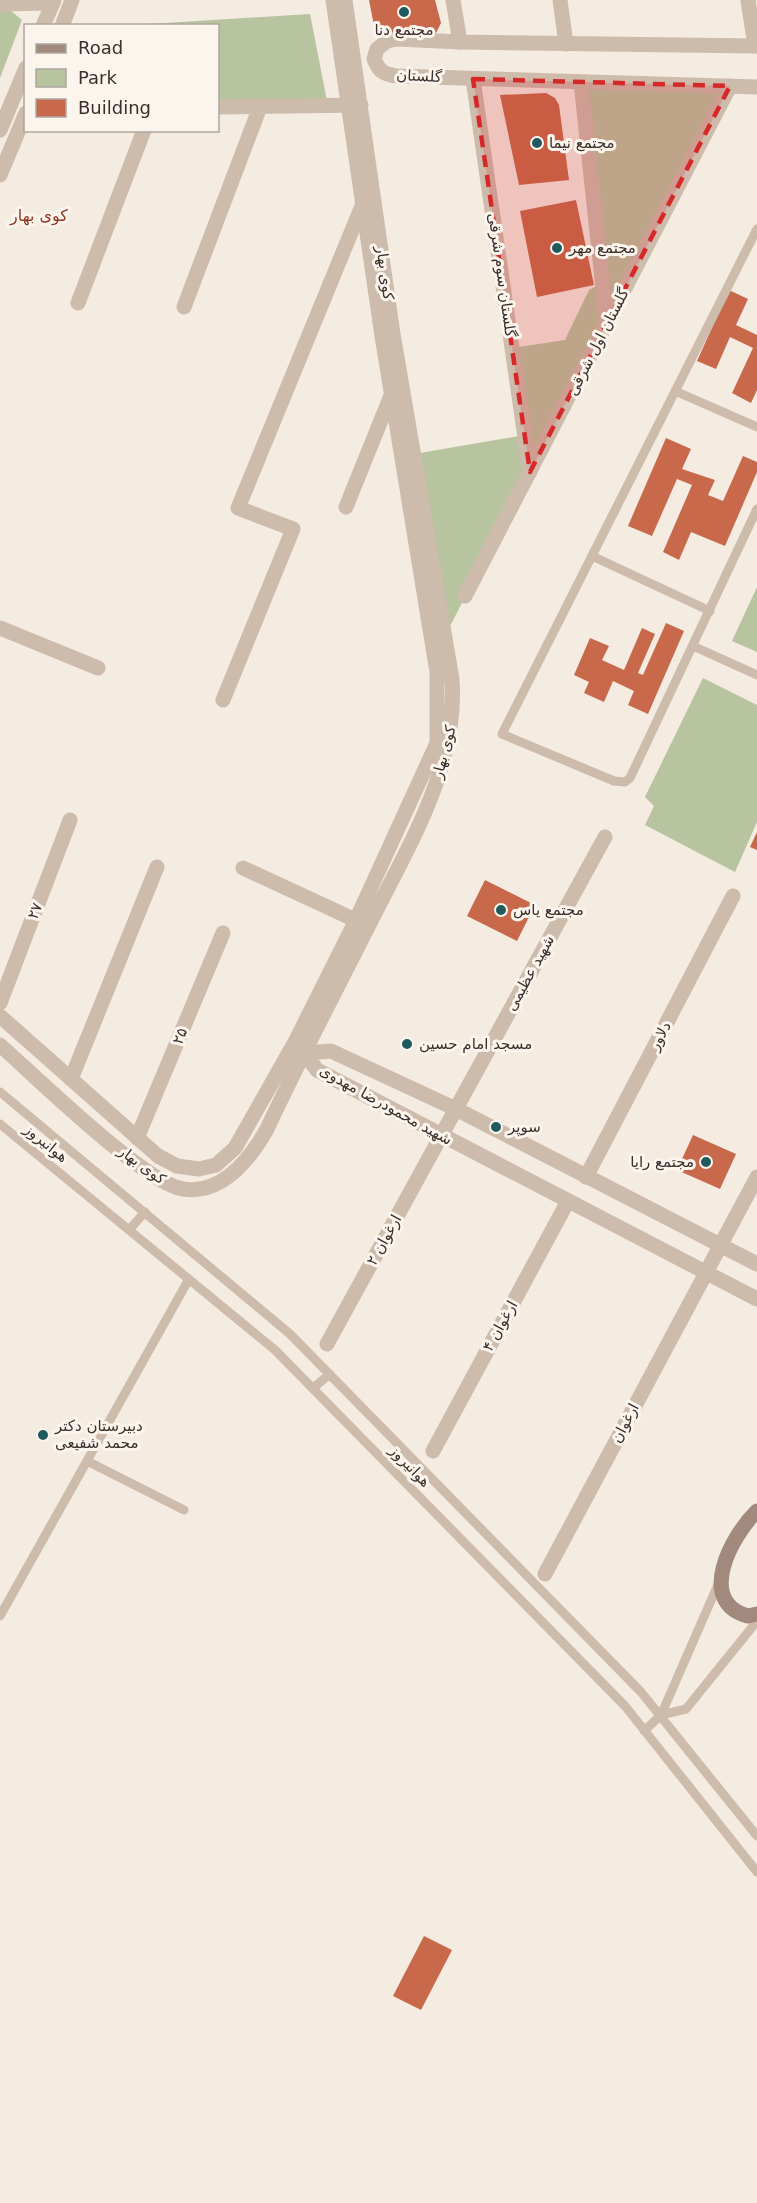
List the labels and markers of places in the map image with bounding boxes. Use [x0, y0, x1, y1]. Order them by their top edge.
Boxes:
marker: مجتمع دنا [397, 5, 411, 19]
place label: مجتمع دنا [374, 21, 434, 39]
place label: مجتمع نیما [549, 134, 615, 152]
marker: مجتمع نیما [530, 136, 544, 150]
place label: مجتمع مهر [568, 239, 636, 257]
marker: مجتمع مهر [550, 241, 564, 255]
place label: مجتمع یاس [513, 901, 584, 919]
marker: مجتمع یاس [494, 903, 508, 917]
place label: مسجد امام حسین [419, 1035, 532, 1053]
marker: مسجد امام حسین [400, 1037, 414, 1051]
place label: سوپر [507, 1118, 541, 1137]
marker: سوپر [489, 1120, 503, 1134]
place label: مجتمع رایا [630, 1153, 694, 1171]
marker: مجتمع رایا [699, 1155, 713, 1169]
place label: دبیرستان دکتر محمد شفیعی [54, 1417, 143, 1452]
marker: دبیرستان دکتر محمد شفیعی [36, 1428, 50, 1442]

